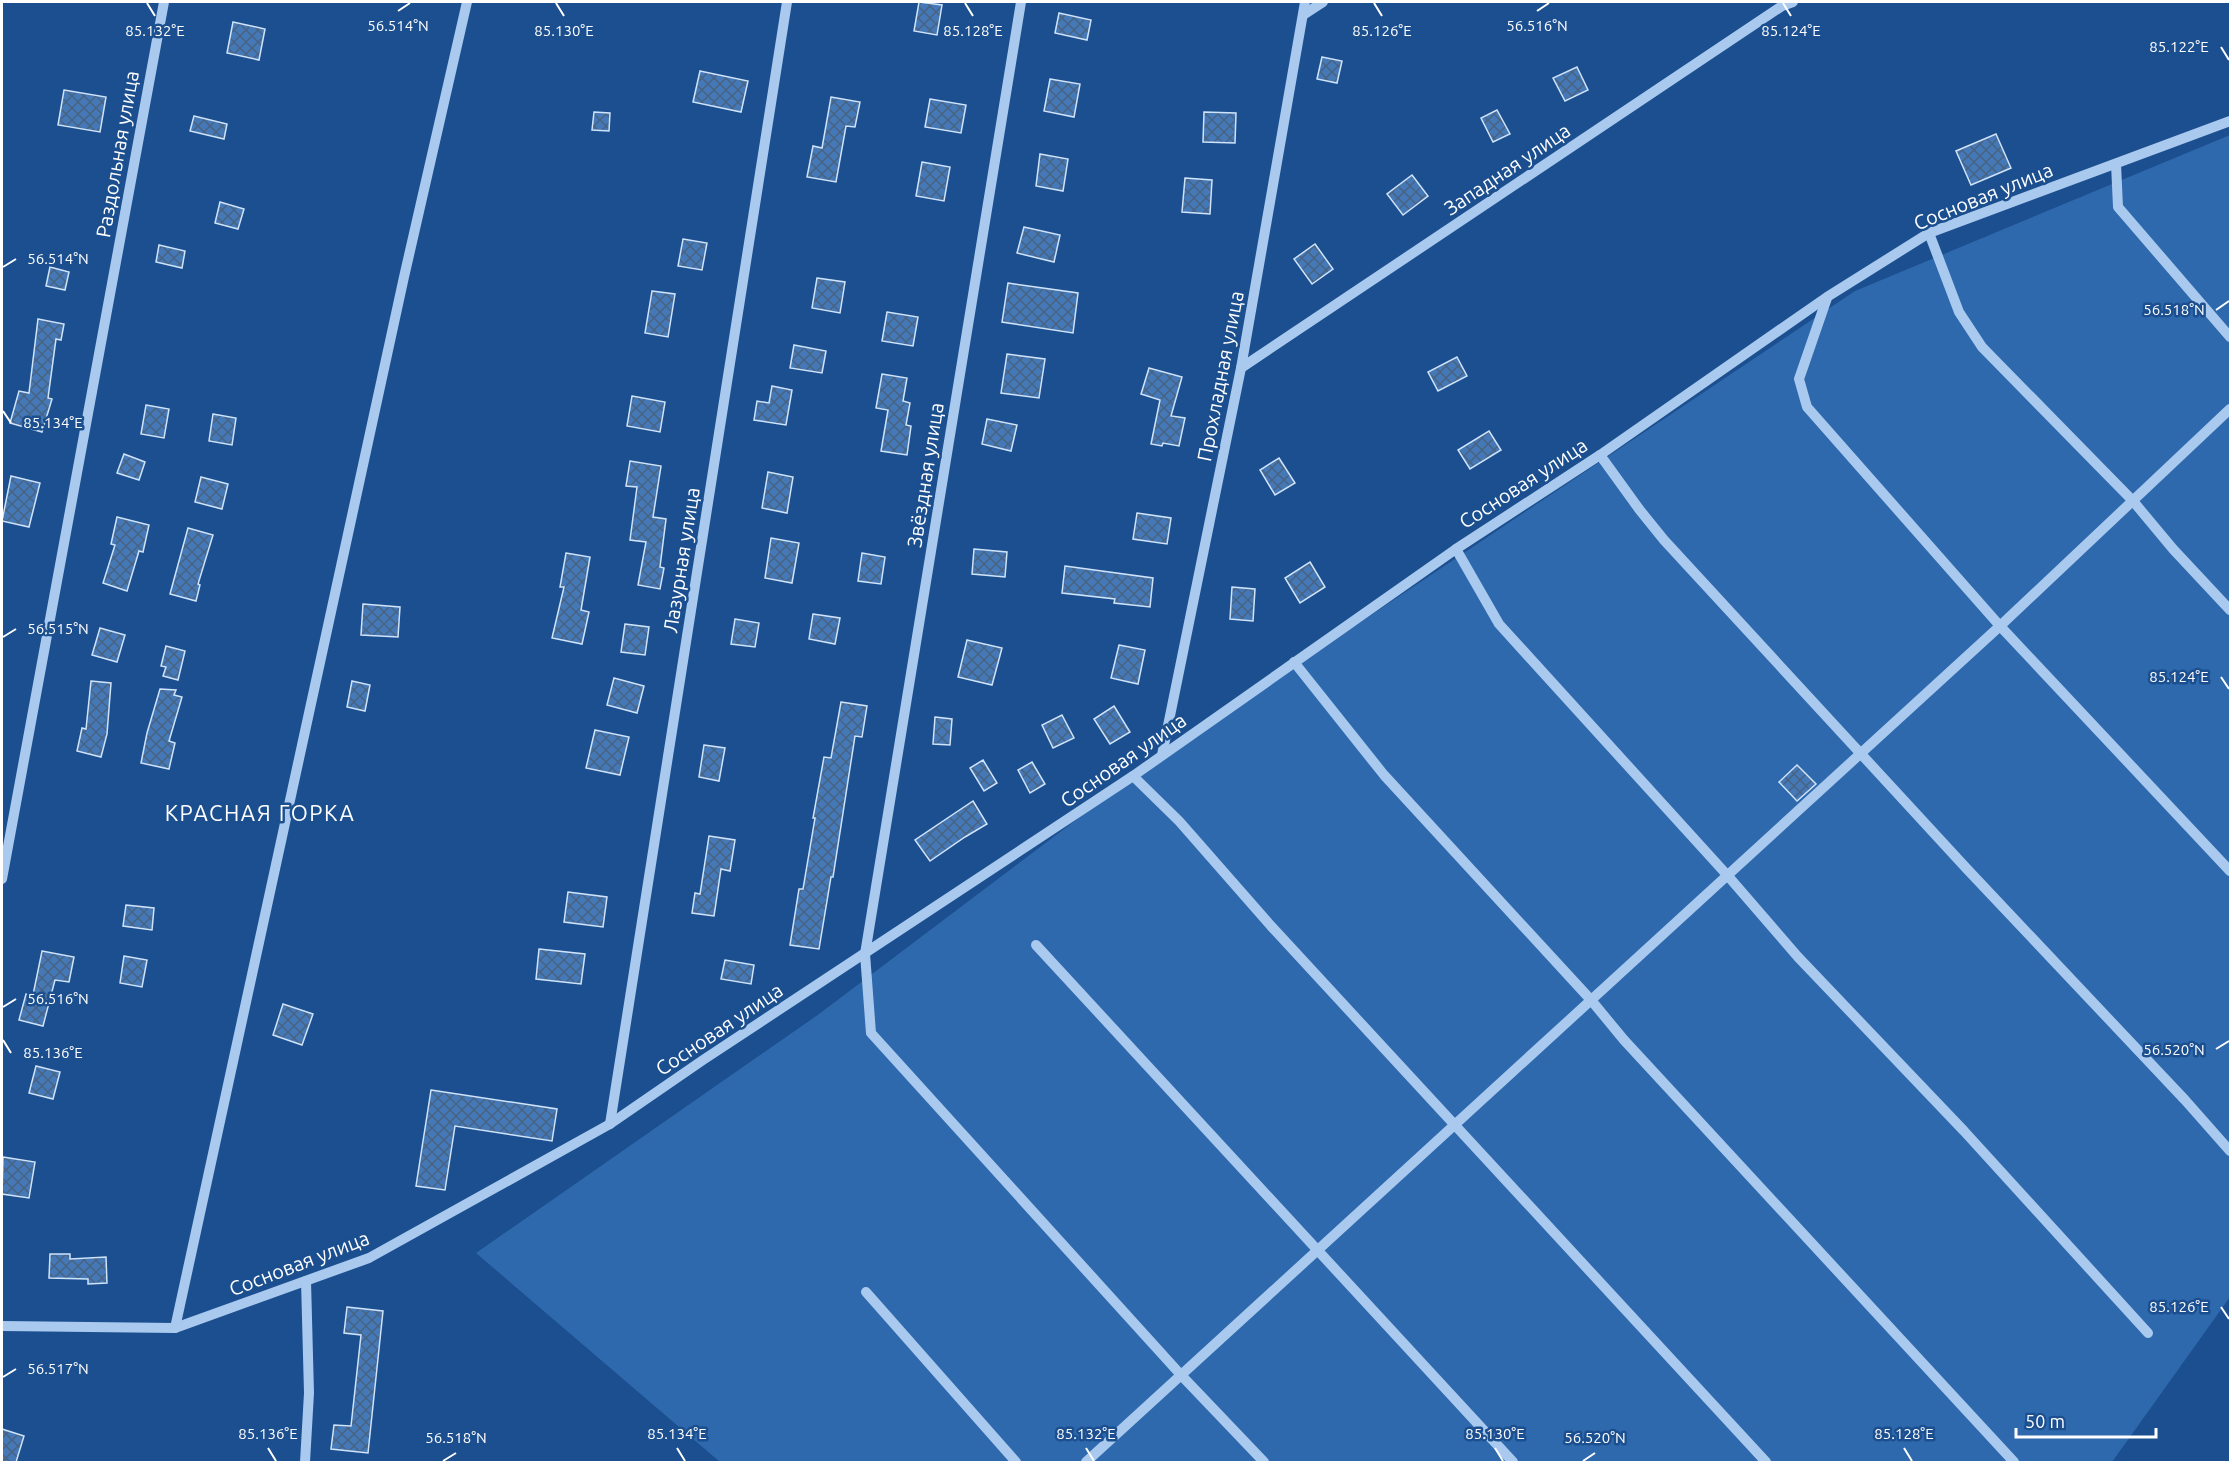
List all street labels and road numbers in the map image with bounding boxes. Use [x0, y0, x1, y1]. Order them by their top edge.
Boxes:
street label: Раздольная улица [91, 69, 143, 239]
street label: Западная улица [1440, 118, 1574, 220]
street label: Сосновая улица [1910, 158, 2056, 234]
street label: Прохладная улица [1192, 289, 1248, 463]
street label: Звёздная улица [902, 401, 948, 549]
street label: Сосновая улица [1455, 433, 1591, 533]
street label: Лазурная улица [658, 486, 704, 634]
street label: Сосновая улица [1056, 708, 1190, 812]
street label: Сосновая улица [651, 978, 787, 1080]
street label: Сосновая улица [226, 1226, 372, 1300]

